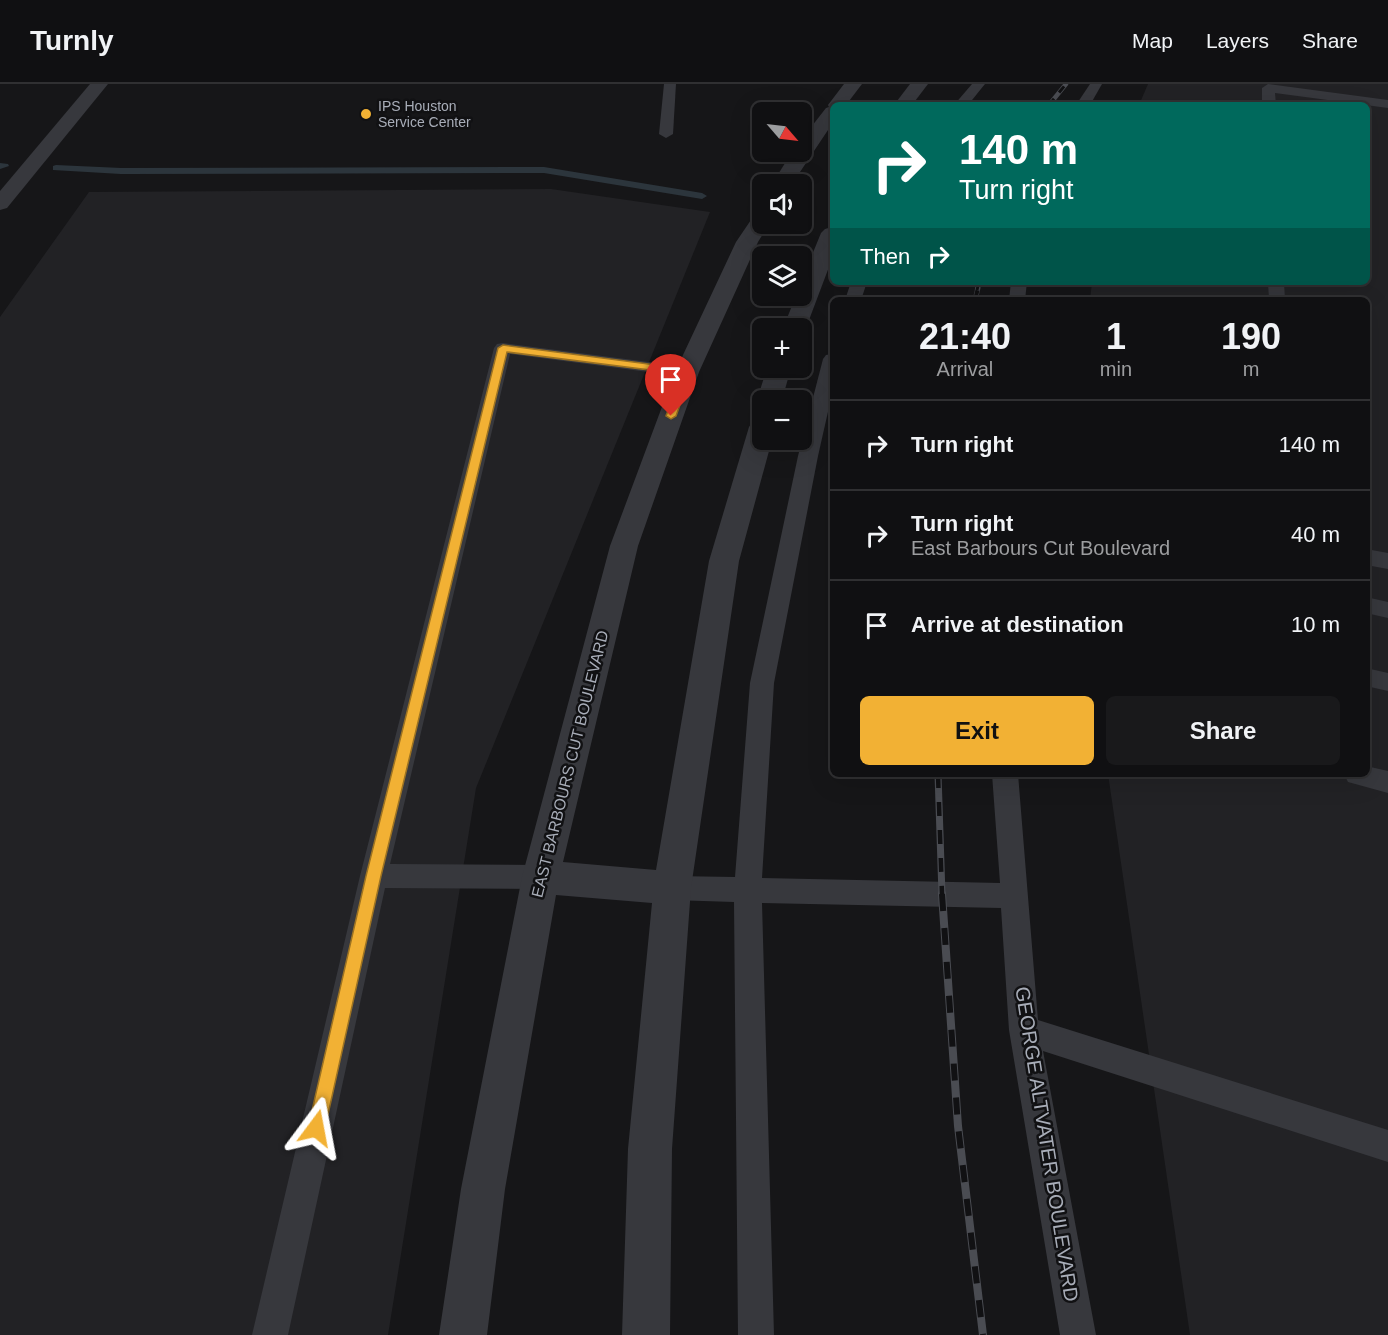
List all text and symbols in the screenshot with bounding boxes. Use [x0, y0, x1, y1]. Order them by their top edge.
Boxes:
text: Turnly [30, 25, 113, 56]
text: Map [1132, 29, 1173, 52]
text: Layers [1206, 29, 1269, 52]
text: Share [1302, 29, 1358, 52]
place label: IPS Houston Service Center [378, 98, 471, 130]
north arrow [752, 102, 812, 162]
map controls [752, 102, 812, 450]
marker: IPS Houston Service Center [359, 107, 373, 121]
icon: right [860, 126, 938, 204]
text: 140 m [959, 126, 1078, 173]
button: sound [752, 174, 812, 234]
text: Turn right [959, 175, 1074, 205]
icon: right [922, 240, 955, 273]
text: Then [860, 244, 910, 269]
button: layers [752, 246, 812, 306]
text: 21:40 [919, 316, 1011, 357]
text: 1 [1106, 316, 1126, 357]
text: 190 [1221, 316, 1281, 357]
button: + [752, 318, 812, 378]
pin [645, 354, 696, 416]
text: Arrival [937, 358, 993, 380]
text: min [1100, 358, 1132, 380]
text: m [1243, 358, 1259, 380]
icon: arrive [654, 363, 687, 396]
button: − [752, 390, 812, 450]
icon: right [860, 429, 893, 462]
text: Turn right [911, 432, 1013, 457]
text: 140 m [1279, 432, 1340, 457]
text: Turn right [911, 511, 1013, 536]
icon: right [860, 519, 893, 552]
text: 40 m [1291, 522, 1340, 547]
text: East Barbours Cut Boulevard [911, 537, 1170, 559]
icon: arrive [860, 609, 893, 642]
text: Arrive at destination [911, 612, 1124, 637]
text: 10 m [1291, 612, 1340, 637]
street label: EAST BARBOURS CUT BOULEVARD [529, 629, 611, 899]
button: Exit [860, 696, 1094, 765]
button: Share [1106, 696, 1340, 765]
street label: GEORGE ALTVATER BOULEVARD [1011, 985, 1083, 1303]
position arrow [284, 1096, 348, 1160]

